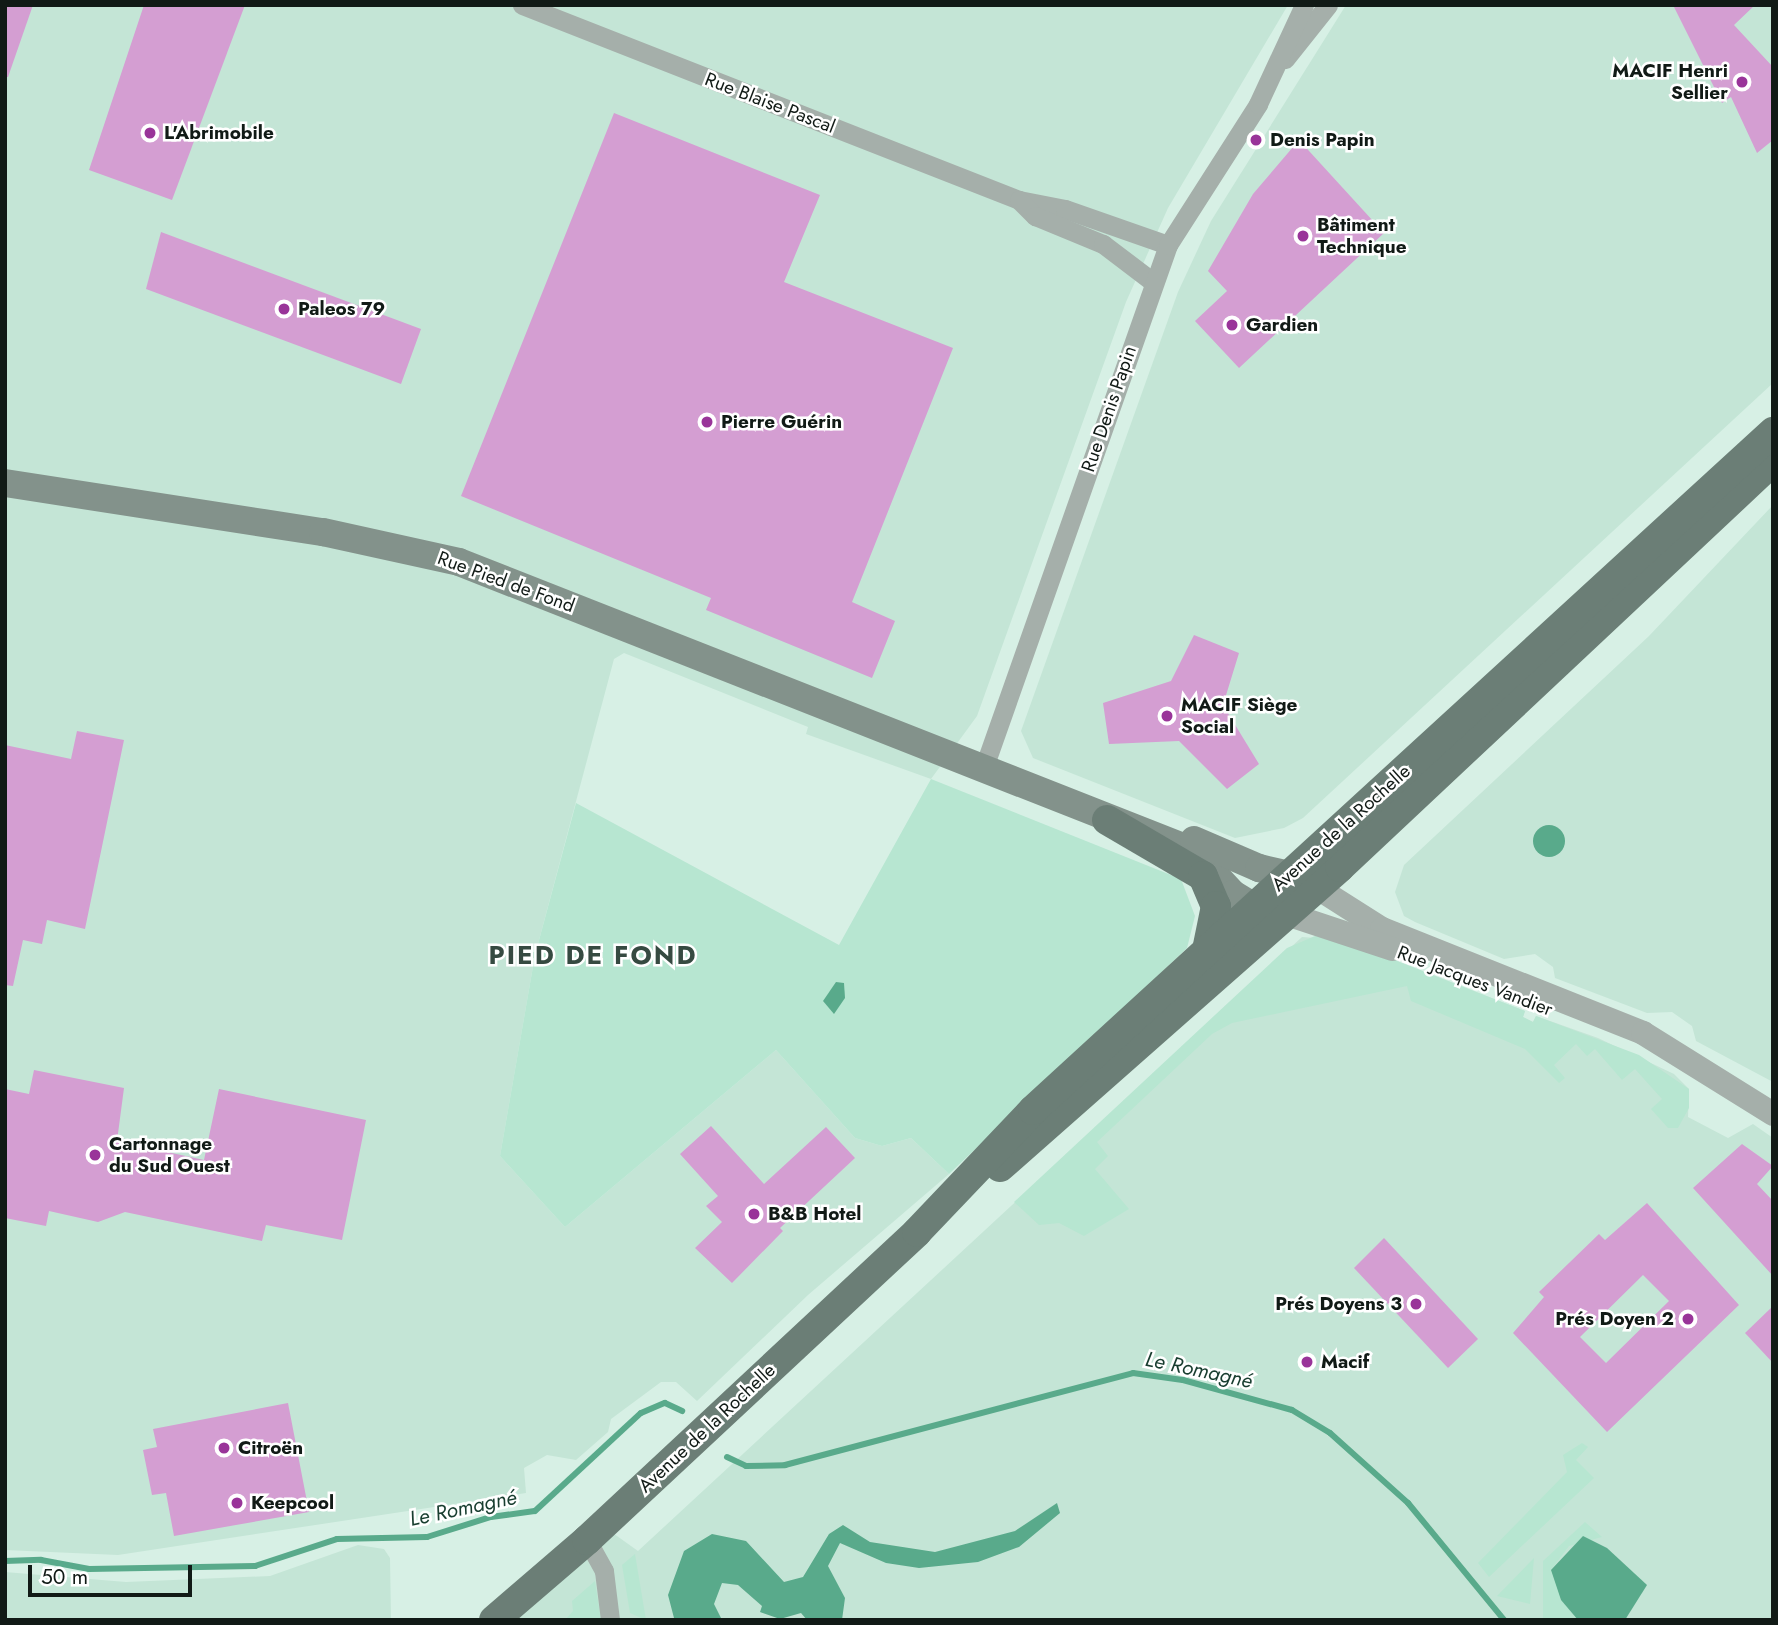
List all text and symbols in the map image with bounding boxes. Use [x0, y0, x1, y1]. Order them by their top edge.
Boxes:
place label: MACIF Henri Sellier [1612, 60, 1728, 104]
street label: Rue Blaise Pascal [702, 68, 838, 138]
marker: MACIF Henri Sellier [1734, 74, 1750, 90]
place label: L'Abrimobile [164, 122, 274, 144]
marker: L'Abrimobile [142, 125, 158, 141]
place label: Denis Papin [1270, 129, 1375, 151]
marker: Denis Papin [1248, 132, 1264, 148]
place label: Bâtiment Technique [1317, 214, 1407, 258]
marker: Bâtiment Technique [1295, 228, 1311, 244]
place label: Paleos 79 [298, 298, 385, 320]
marker: Paleos 79 [276, 301, 292, 317]
place label: Gardien [1246, 314, 1318, 336]
marker: Gardien [1224, 317, 1240, 333]
street label: Rue Denis Papin [1077, 343, 1141, 475]
place label: Pierre Guérin [721, 411, 842, 433]
marker: Pierre Guérin [699, 414, 715, 430]
street label: Rue Pied de Fond [434, 547, 578, 617]
place label: MACIF Siège Social [1181, 694, 1297, 738]
marker: MACIF Siège Social [1159, 708, 1175, 724]
street label: Avenue de la Rochelle [1267, 760, 1415, 896]
district label: PIED DE FOND [490, 940, 696, 972]
street label: Rue Jacques Vandier [1394, 941, 1556, 1021]
place label: Cartonnage du Sud Ouest [109, 1133, 230, 1177]
marker: Cartonnage du Sud Ouest [87, 1147, 103, 1163]
place label: B&B Hotel [768, 1203, 861, 1225]
marker: B&B Hotel [746, 1206, 762, 1222]
place label: Prés Doyens 3 [1275, 1293, 1402, 1315]
marker: Prés Doyens 3 [1408, 1296, 1424, 1312]
place label: Prés Doyen 2 [1555, 1308, 1674, 1330]
marker: Prés Doyen 2 [1680, 1311, 1696, 1327]
water label: Le Romagné [1143, 1346, 1255, 1394]
place label: Macif [1321, 1351, 1369, 1373]
marker: Macif [1299, 1354, 1315, 1370]
street label: Avenue de la Rochelle [634, 1359, 780, 1497]
place label: Citroën [238, 1437, 303, 1459]
marker: Citroën [216, 1440, 232, 1456]
water label: Le Romagné [407, 1484, 519, 1532]
place label: Keepcool [251, 1492, 334, 1514]
marker: Keepcool [229, 1495, 245, 1511]
scale bar [32, 1552, 196, 1596]
text: 50 m [41, 1562, 88, 1592]

